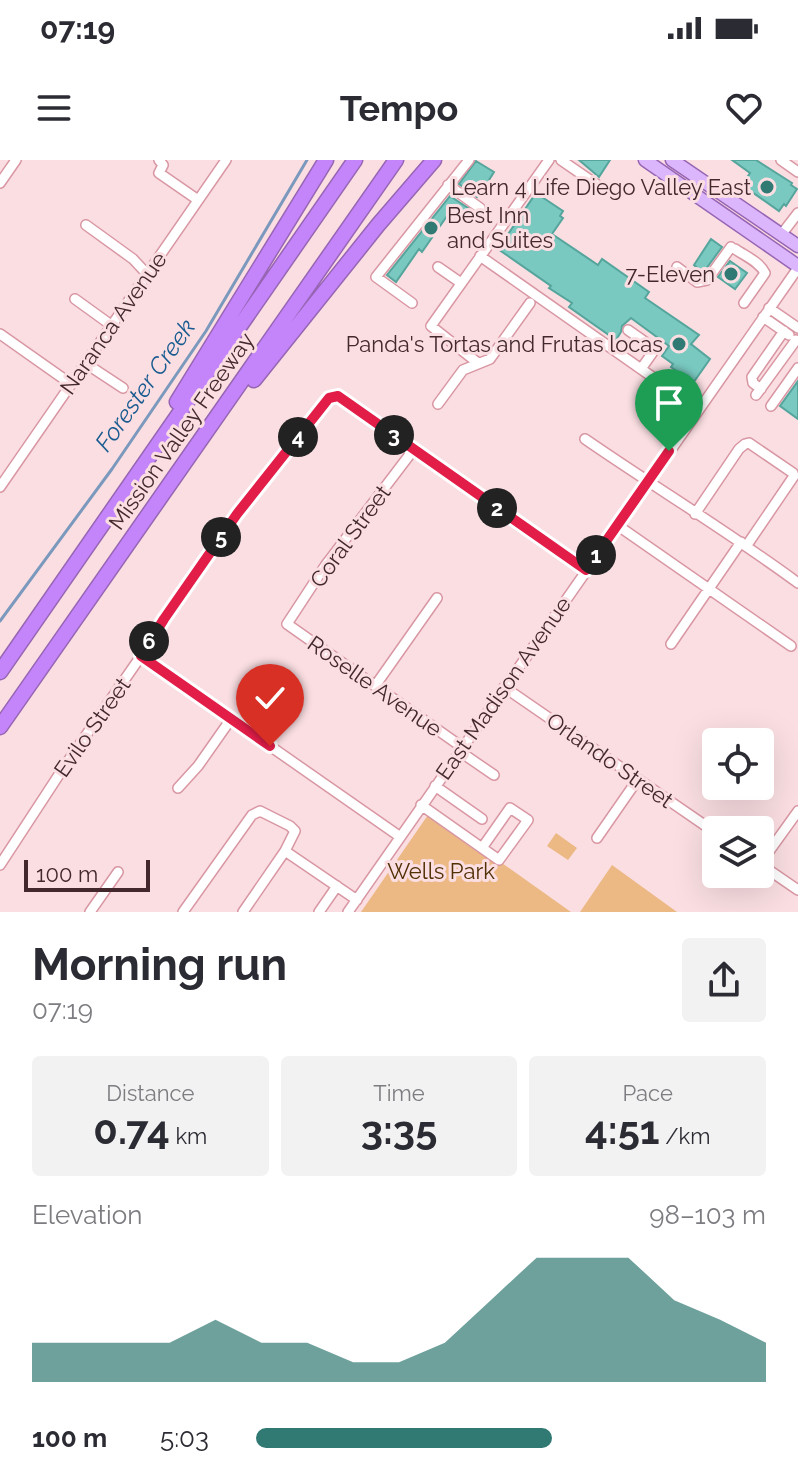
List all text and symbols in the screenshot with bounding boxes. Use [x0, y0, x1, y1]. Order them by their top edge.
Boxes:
text: 07:19 [40, 11, 115, 46]
icon: menu [32, 86, 76, 130]
icon: heart [722, 86, 766, 130]
text: Tempo [340, 87, 458, 129]
place label: Learn 4 Life Diego Valley East [451, 174, 752, 200]
marker: Learn 4 Life Diego Valley East [758, 178, 776, 196]
place label: Best Inn and Suites [447, 202, 553, 253]
marker: Best Inn and Suites [422, 219, 440, 237]
street label: Naranca Avenue [54, 247, 172, 399]
place label: 7-Eleven [626, 261, 715, 287]
marker: 7-Eleven [722, 265, 740, 283]
water label: Forester Creek [89, 313, 201, 457]
street label: Mission Valley Freeway [103, 327, 259, 534]
place label: Panda's Tortas and Frutas locas [346, 331, 663, 357]
marker: Panda's Tortas and Frutas locas [670, 335, 688, 353]
pin [635, 369, 703, 451]
icon: arrive [647, 381, 691, 425]
pin: 3 [374, 415, 414, 455]
pin: 4 [278, 417, 318, 457]
text: 3 [388, 422, 400, 448]
text: 4 [292, 424, 304, 450]
street label: Coral Street [304, 479, 396, 592]
pin: 2 [477, 488, 517, 528]
text: 2 [491, 495, 503, 521]
pin: 5 [201, 517, 241, 557]
text: 5 [215, 524, 227, 550]
pin: 1 [576, 535, 616, 575]
text: 1 [591, 542, 601, 568]
street label: East Madison Avenue [430, 591, 576, 784]
pin: 6 [129, 621, 169, 661]
text: 6 [142, 628, 156, 654]
street label: Roselle Avenue [303, 630, 447, 742]
pin [236, 664, 304, 746]
street label: Evilo Street [48, 672, 136, 782]
icon: check [248, 676, 292, 720]
street label: Orlando Street [542, 707, 679, 814]
map controls [702, 728, 774, 888]
button: locate [702, 728, 774, 800]
button: layers [702, 816, 774, 888]
scale bar [24, 856, 150, 892]
park label: Wells Park [387, 858, 495, 884]
text: 100 m [36, 861, 98, 887]
button: share [682, 938, 766, 1022]
text: Morning run [32, 939, 287, 990]
text: 07:19 [32, 995, 93, 1025]
text: Distance [106, 1080, 194, 1106]
text: Time [373, 1080, 425, 1106]
text: Pace [622, 1080, 673, 1106]
text: 0.74 [93, 1106, 170, 1153]
text: 3:35 [361, 1106, 437, 1153]
text: 4:51 [585, 1106, 660, 1153]
text: km [170, 1123, 207, 1149]
text: /km [660, 1123, 710, 1149]
text: Elevation [32, 1200, 142, 1230]
text: 98–103 m [649, 1200, 766, 1230]
text: 100 m [32, 1423, 107, 1453]
text: 5:03 [160, 1423, 209, 1453]

